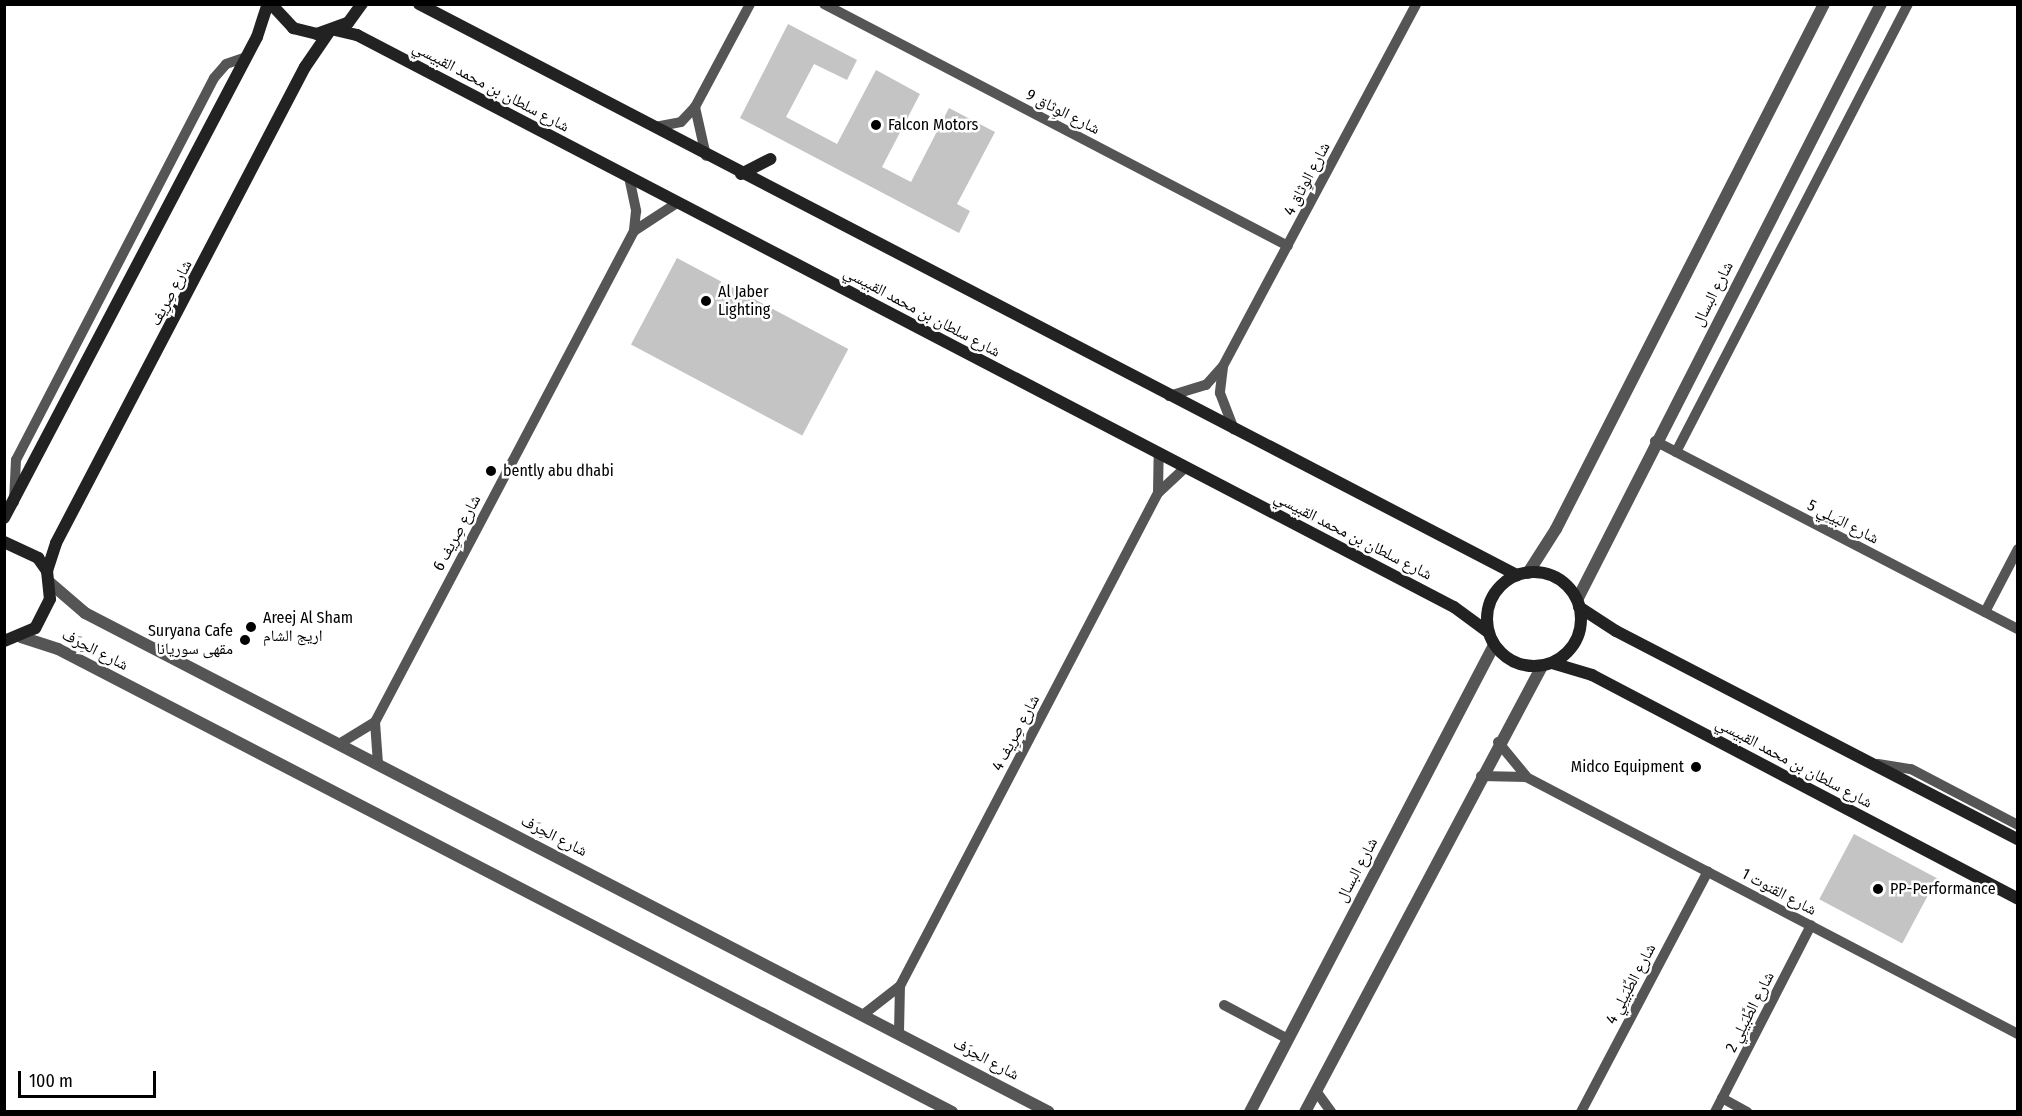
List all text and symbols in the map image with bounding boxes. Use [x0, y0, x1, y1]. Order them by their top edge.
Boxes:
street label: شارع سلطان بن محمد القبيسي [409, 38, 573, 136]
street label: شارع الوِثاق 9 [1023, 85, 1103, 139]
place label: Falcon Motors [888, 115, 978, 135]
marker: Falcon Motors [869, 118, 883, 132]
street label: شارع الوِثاق 4 [1280, 139, 1334, 219]
street label: شارع صِرِيف [146, 257, 196, 329]
street label: شارع البسال [1689, 258, 1737, 330]
street label: شارع سلطان بن محمد القبيسي [840, 263, 1004, 361]
place label: Al Jaber Lighting [718, 282, 770, 320]
marker: Al Jaber Lighting [699, 294, 713, 308]
place label: bently abu dhabi [503, 461, 614, 481]
marker: bently abu dhabi [484, 464, 498, 478]
street label: شارع سلطان بن محمد القبيسي [1271, 488, 1435, 584]
street label: شارع صِرِيف 6 [429, 492, 485, 574]
street label: شارع البَيلِي 5 [1804, 496, 1882, 548]
place label: Areej Al Sham اريج الشام [263, 608, 353, 646]
marker: Areej Al Sham اريج الشام [244, 620, 258, 634]
place label: Suryana Cafe مقهى سوريانا [148, 621, 233, 659]
street label: شارع الحِرَف [59, 625, 131, 675]
marker: Suryana Cafe مقهى سوريانا [238, 633, 252, 647]
street label: شارع صِرِيف 4 [988, 692, 1044, 774]
street label: شارع سلطان بن محمد القبيسي [1712, 714, 1876, 812]
place label: Midco Equipment [1571, 757, 1684, 777]
marker: Midco Equipment [1689, 760, 1703, 774]
street label: شارع الحِرَف [518, 811, 590, 861]
street label: شارع البسال [1332, 834, 1382, 906]
street label: شارع القنوت 1 [1738, 864, 1820, 920]
place label: PP-Performance [1890, 879, 1996, 899]
marker: PP-Performance [1871, 882, 1885, 896]
street label: شارع الطِّبَيلِي 4 [1602, 941, 1660, 1027]
street label: شارع الطِّبَيلِي 2 [1722, 969, 1778, 1055]
street label: شارع الحِرَف [950, 1034, 1022, 1084]
scale bar [21, 1059, 159, 1097]
text: 100 m [29, 1070, 73, 1092]

